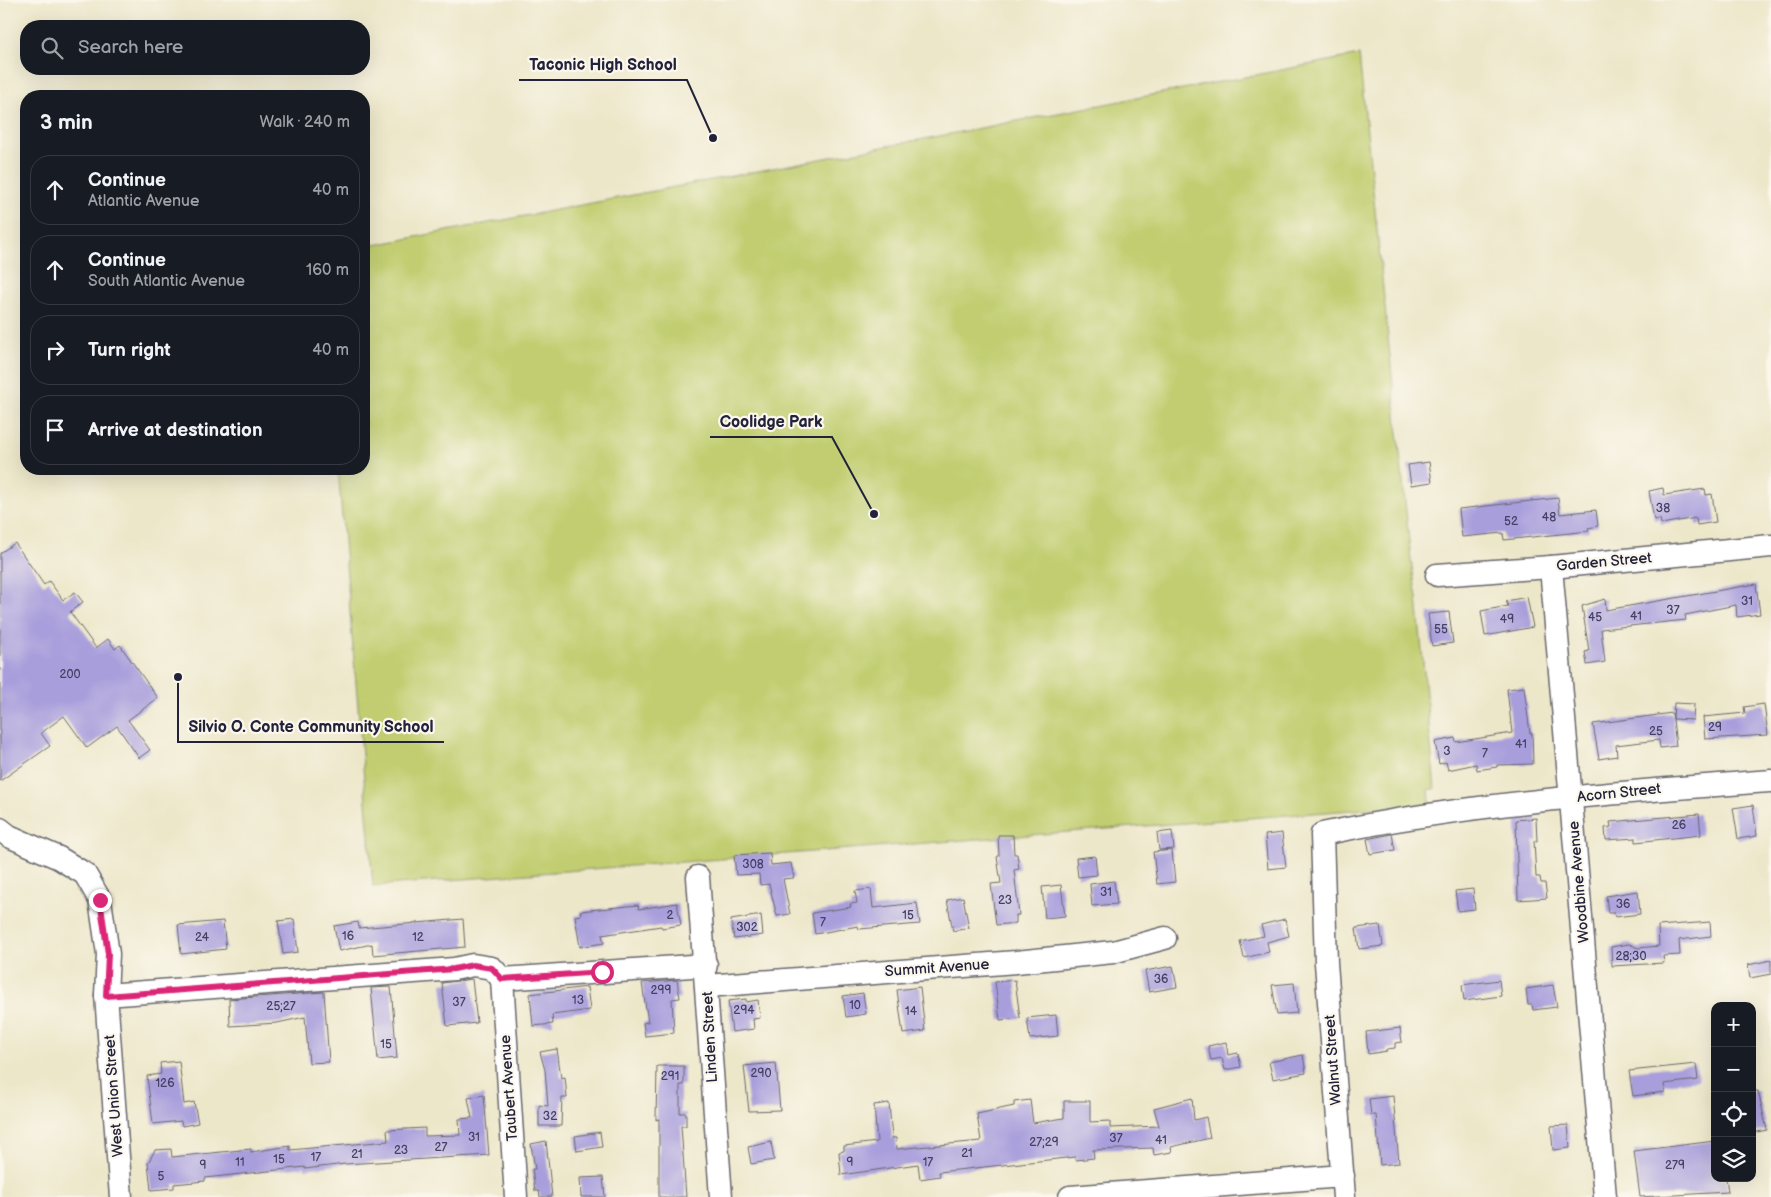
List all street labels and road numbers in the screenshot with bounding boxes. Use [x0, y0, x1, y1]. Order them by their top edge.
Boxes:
street label: Garden Street [1555, 548, 1653, 576]
street label: Acorn Street [1576, 779, 1662, 807]
street label: Woodbine Avenue [1564, 820, 1594, 944]
street label: Summit Avenue [884, 955, 990, 981]
street label: Linden Street [698, 990, 722, 1083]
street label: Walnut Street [1320, 1014, 1346, 1106]
street label: West Union Street [100, 1034, 128, 1158]
street label: Taubert Avenue [496, 1034, 522, 1142]

